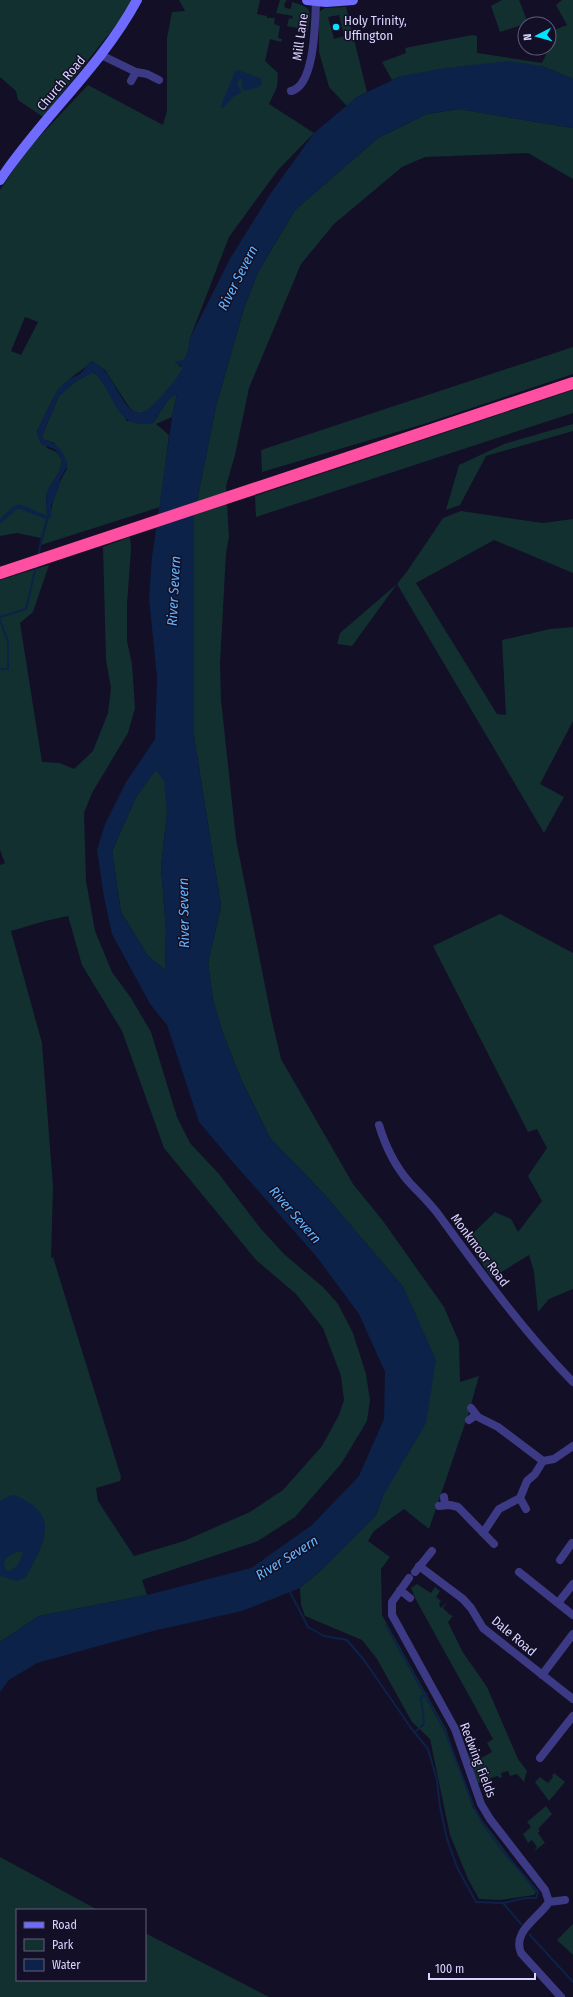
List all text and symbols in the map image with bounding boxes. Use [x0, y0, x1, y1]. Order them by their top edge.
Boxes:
street label: Mill Lane [289, 12, 311, 62]
place label: Holy Trinity, Uffington [344, 13, 407, 43]
north arrow [517, 16, 557, 56]
marker: Holy Trinity, Uffington [331, 22, 341, 32]
text: N [521, 33, 534, 41]
street label: Church Road [34, 53, 88, 113]
water label: River Severn [214, 243, 262, 313]
water label: River Severn [164, 555, 184, 627]
water label: River Severn [175, 878, 193, 948]
water label: River Severn [266, 1183, 324, 1247]
street label: Monkmoor Road [448, 1211, 512, 1289]
water label: River Severn [253, 1532, 321, 1584]
street label: Dale Road [489, 1613, 539, 1659]
street label: Redwing Fields [457, 1720, 499, 1800]
legend [16, 1909, 146, 1981]
text: Road [52, 1918, 77, 1932]
text: Park [52, 1938, 74, 1952]
scale bar [429, 1955, 535, 1981]
text: Water [52, 1958, 81, 1972]
text: 100 m [435, 1962, 464, 1976]

